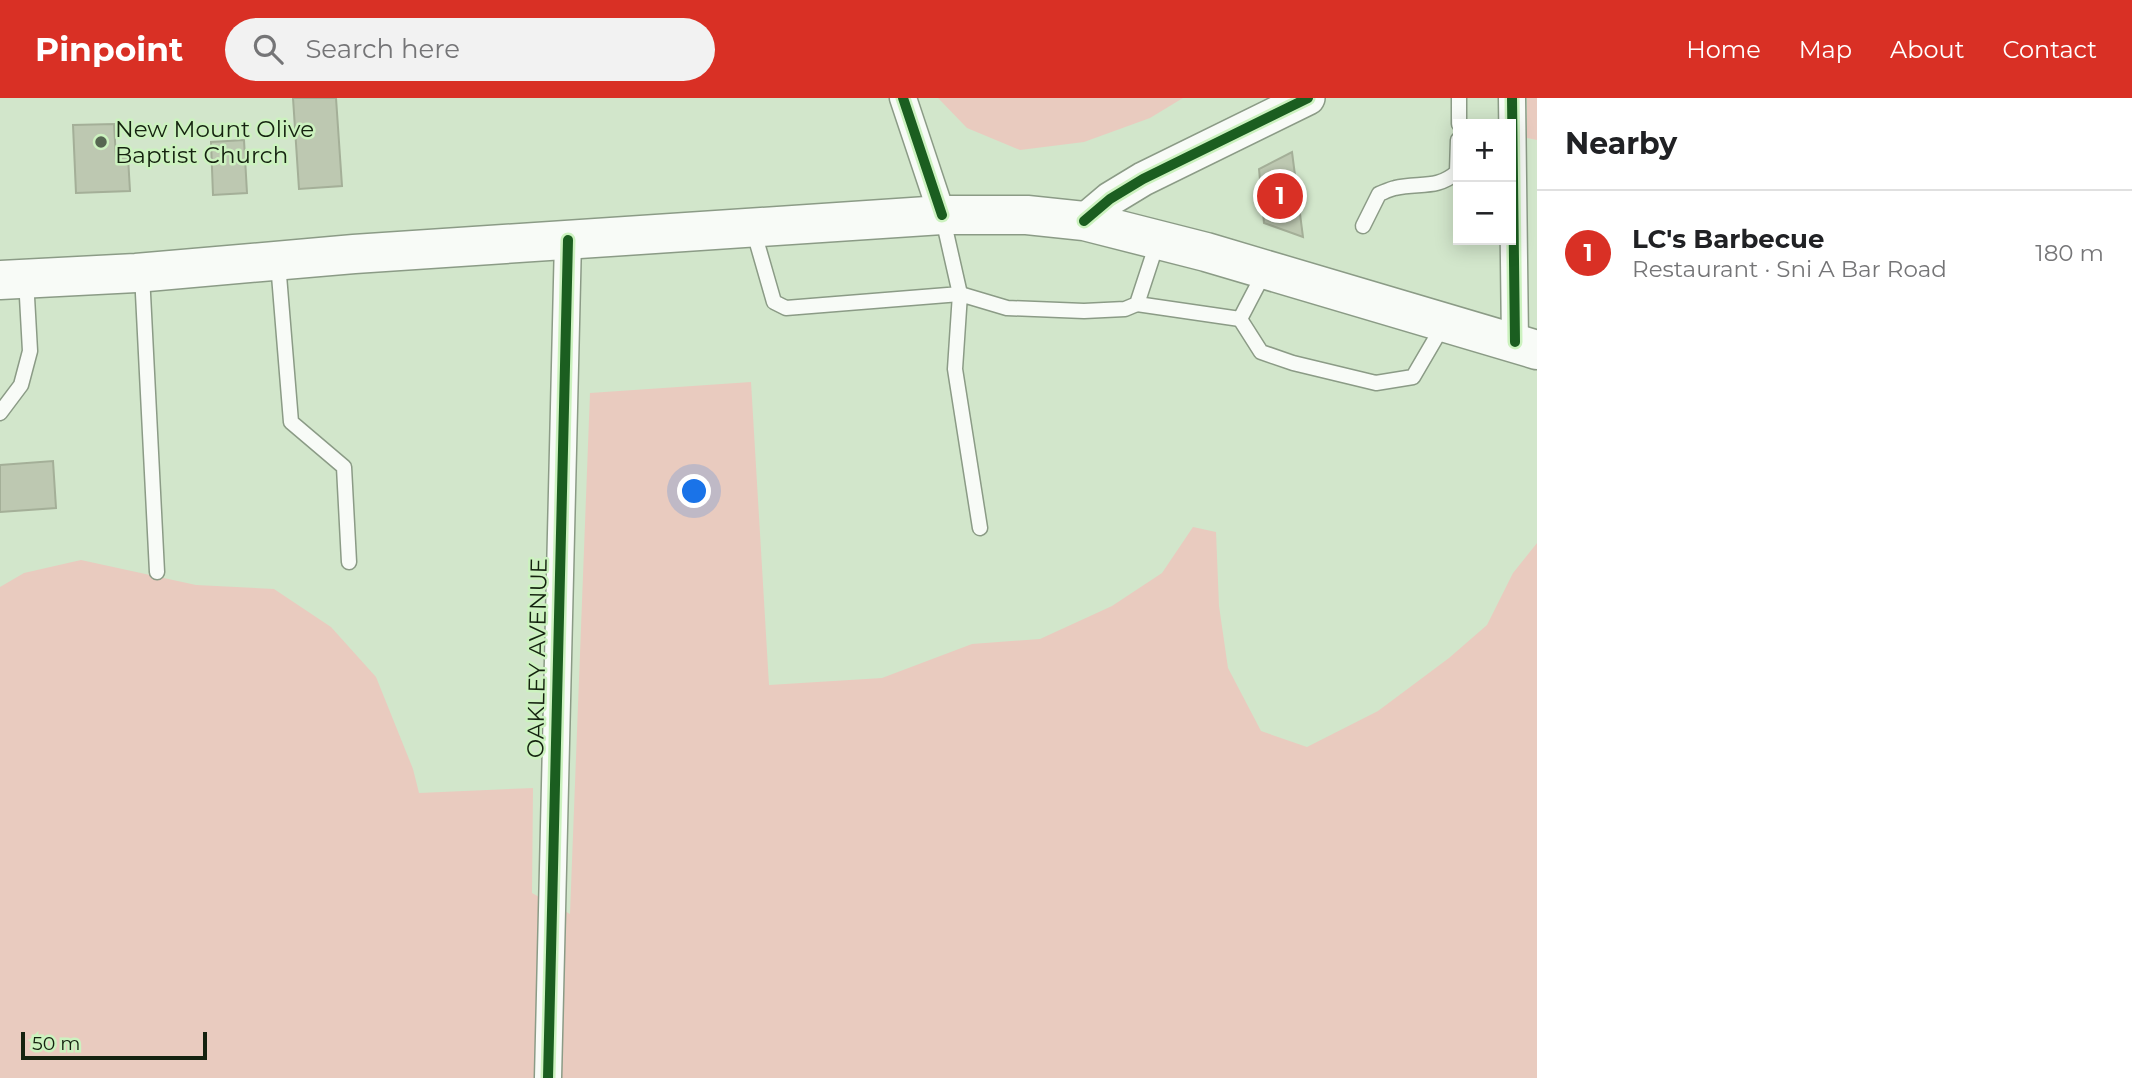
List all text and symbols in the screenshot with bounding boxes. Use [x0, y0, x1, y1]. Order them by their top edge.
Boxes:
search box [225, 18, 715, 81]
text: Pinpoint [35, 29, 183, 69]
icon: search [249, 30, 287, 68]
text: Search here [305, 33, 460, 65]
text: Home [1686, 35, 1761, 64]
text: Map [1799, 35, 1852, 64]
text: About [1890, 35, 1964, 64]
text: Contact [2002, 35, 2097, 64]
place label: New Mount Olive Baptist Church [115, 115, 314, 169]
map controls [1453, 119, 1516, 245]
button: + [1453, 119, 1516, 182]
text: Nearby [1565, 125, 1677, 162]
marker: New Mount Olive Baptist Church [93, 134, 109, 150]
pin: 1 [1257, 170, 1303, 222]
button: − [1453, 182, 1516, 245]
text: LC's Barbecue [1632, 223, 1824, 255]
text: 1 [1583, 239, 1593, 267]
text: 180 m [2035, 239, 2104, 267]
text: Restaurant · Sni A Bar Road [1632, 255, 1947, 283]
your location [677, 474, 711, 508]
street label: OAKLEY AVENUE [521, 558, 553, 758]
scale bar [21, 1029, 206, 1061]
text: 50 m [32, 1032, 80, 1055]

